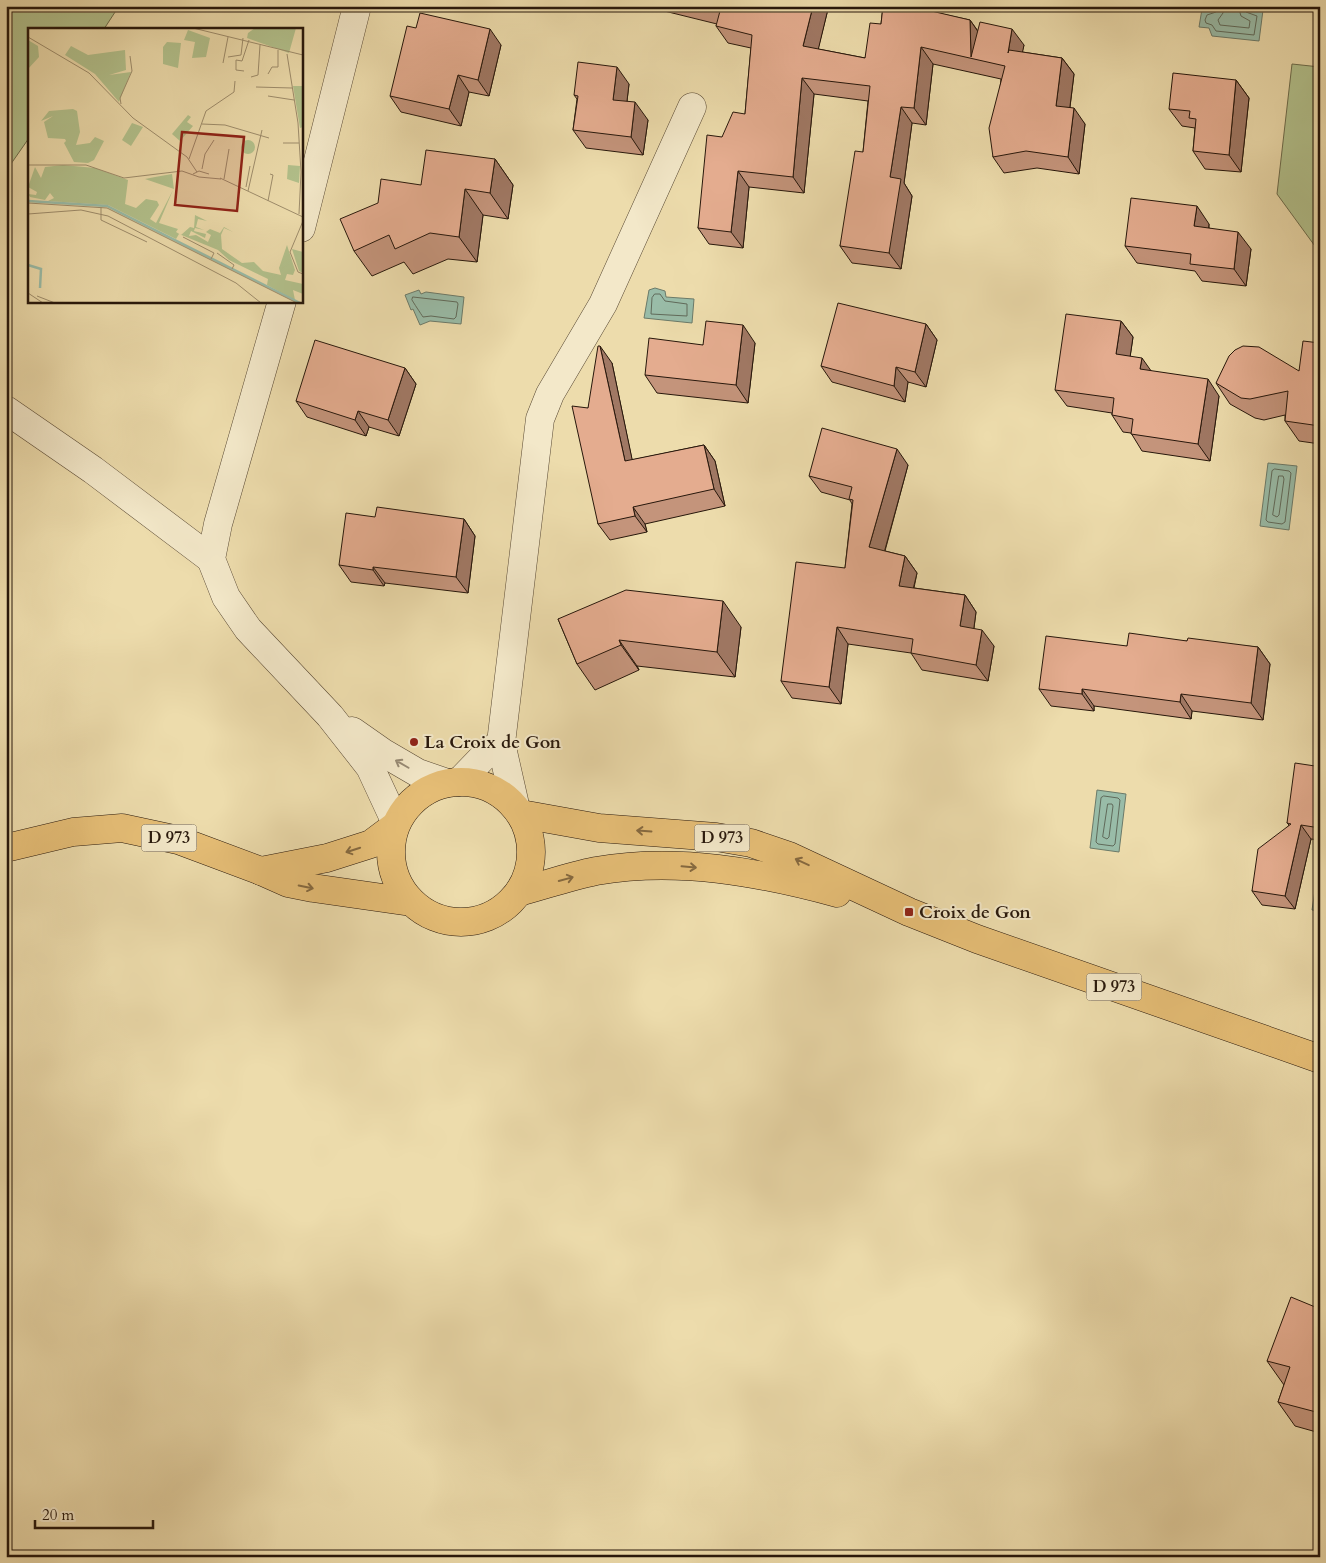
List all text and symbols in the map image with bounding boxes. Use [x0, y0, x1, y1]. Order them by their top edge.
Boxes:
inset map [28, 28, 302, 302]
place label: La Croix de Gon [424, 730, 561, 755]
marker: La Croix de Gon [408, 736, 420, 748]
one-way arrow [396, 758, 410, 768]
road number: D 973 [142, 824, 196, 851]
road number: D 973 [694, 824, 750, 851]
one-way arrow [636, 826, 652, 835]
one-way arrow [346, 846, 362, 855]
one-way arrow [795, 857, 810, 867]
one-way arrow [681, 862, 697, 872]
one-way arrow [558, 874, 574, 884]
one-way arrow [298, 883, 314, 892]
place label: Croix de Gon [919, 900, 1031, 925]
marker: Croix de Gon [903, 906, 915, 918]
road number: D 973 [1086, 974, 1142, 1000]
scale bar [35, 1498, 152, 1530]
text: 20 m [42, 1505, 74, 1525]

